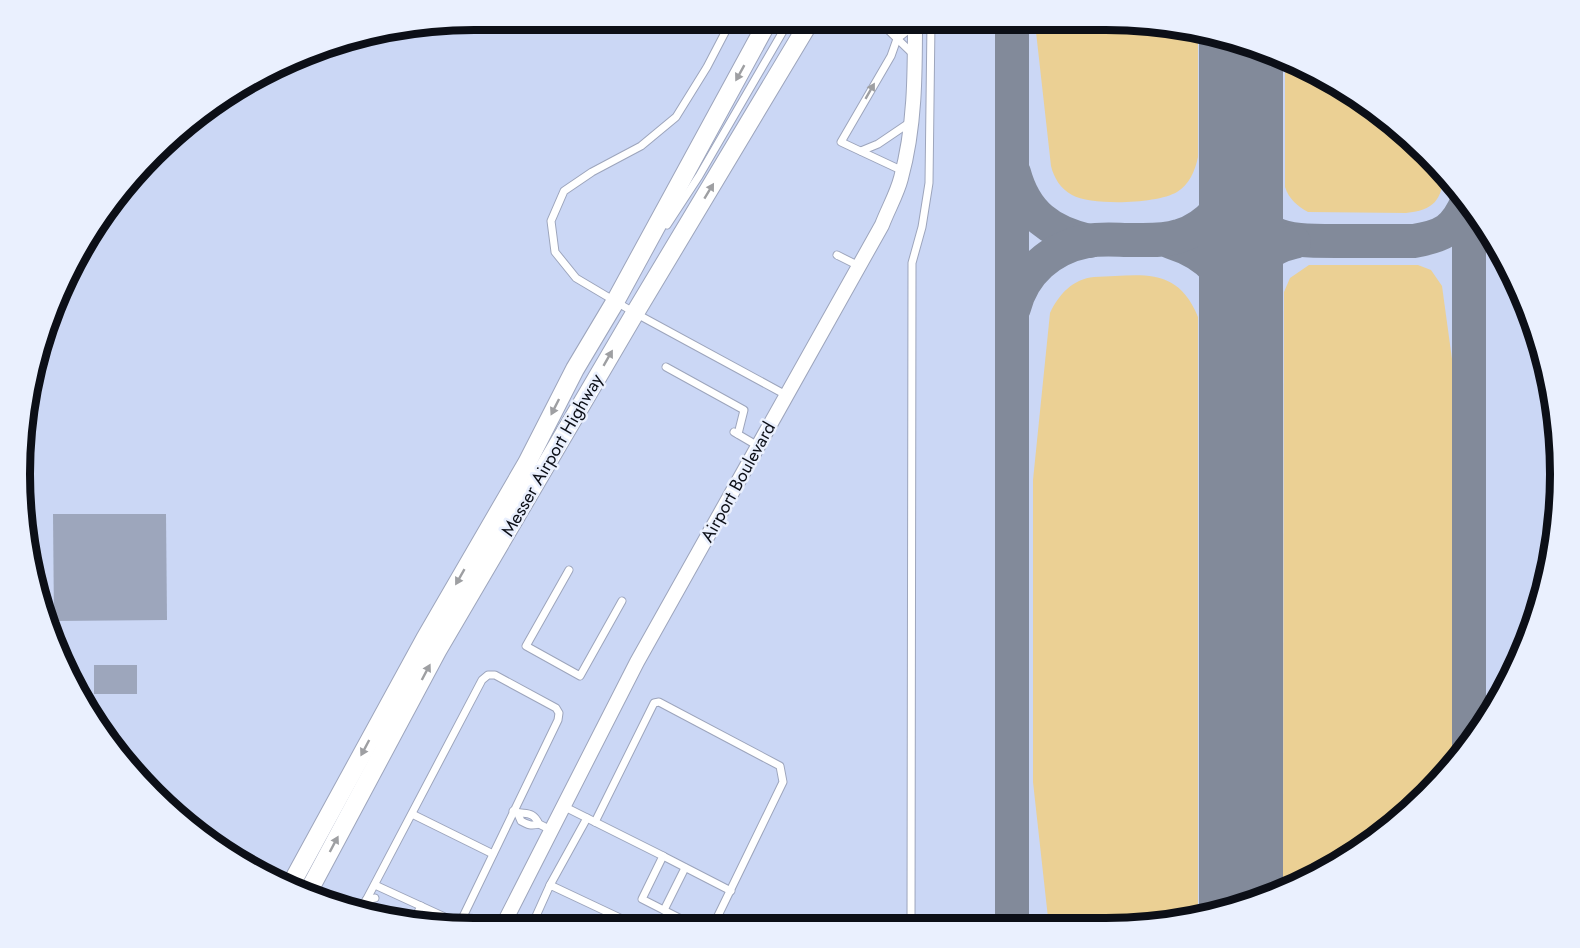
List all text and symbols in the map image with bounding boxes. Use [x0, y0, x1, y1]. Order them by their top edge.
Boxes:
one-way arrow [735, 64, 745, 81]
one-way arrow [865, 83, 875, 100]
one-way arrow [703, 183, 714, 199]
one-way arrow [603, 350, 614, 366]
street label: Messer Airport Highway [495, 369, 609, 541]
one-way arrow [550, 399, 560, 416]
street label: Airport Boulevard [694, 417, 782, 547]
one-way arrow [455, 569, 465, 586]
one-way arrow [420, 663, 430, 681]
one-way arrow [360, 740, 370, 757]
one-way arrow [329, 835, 339, 852]

